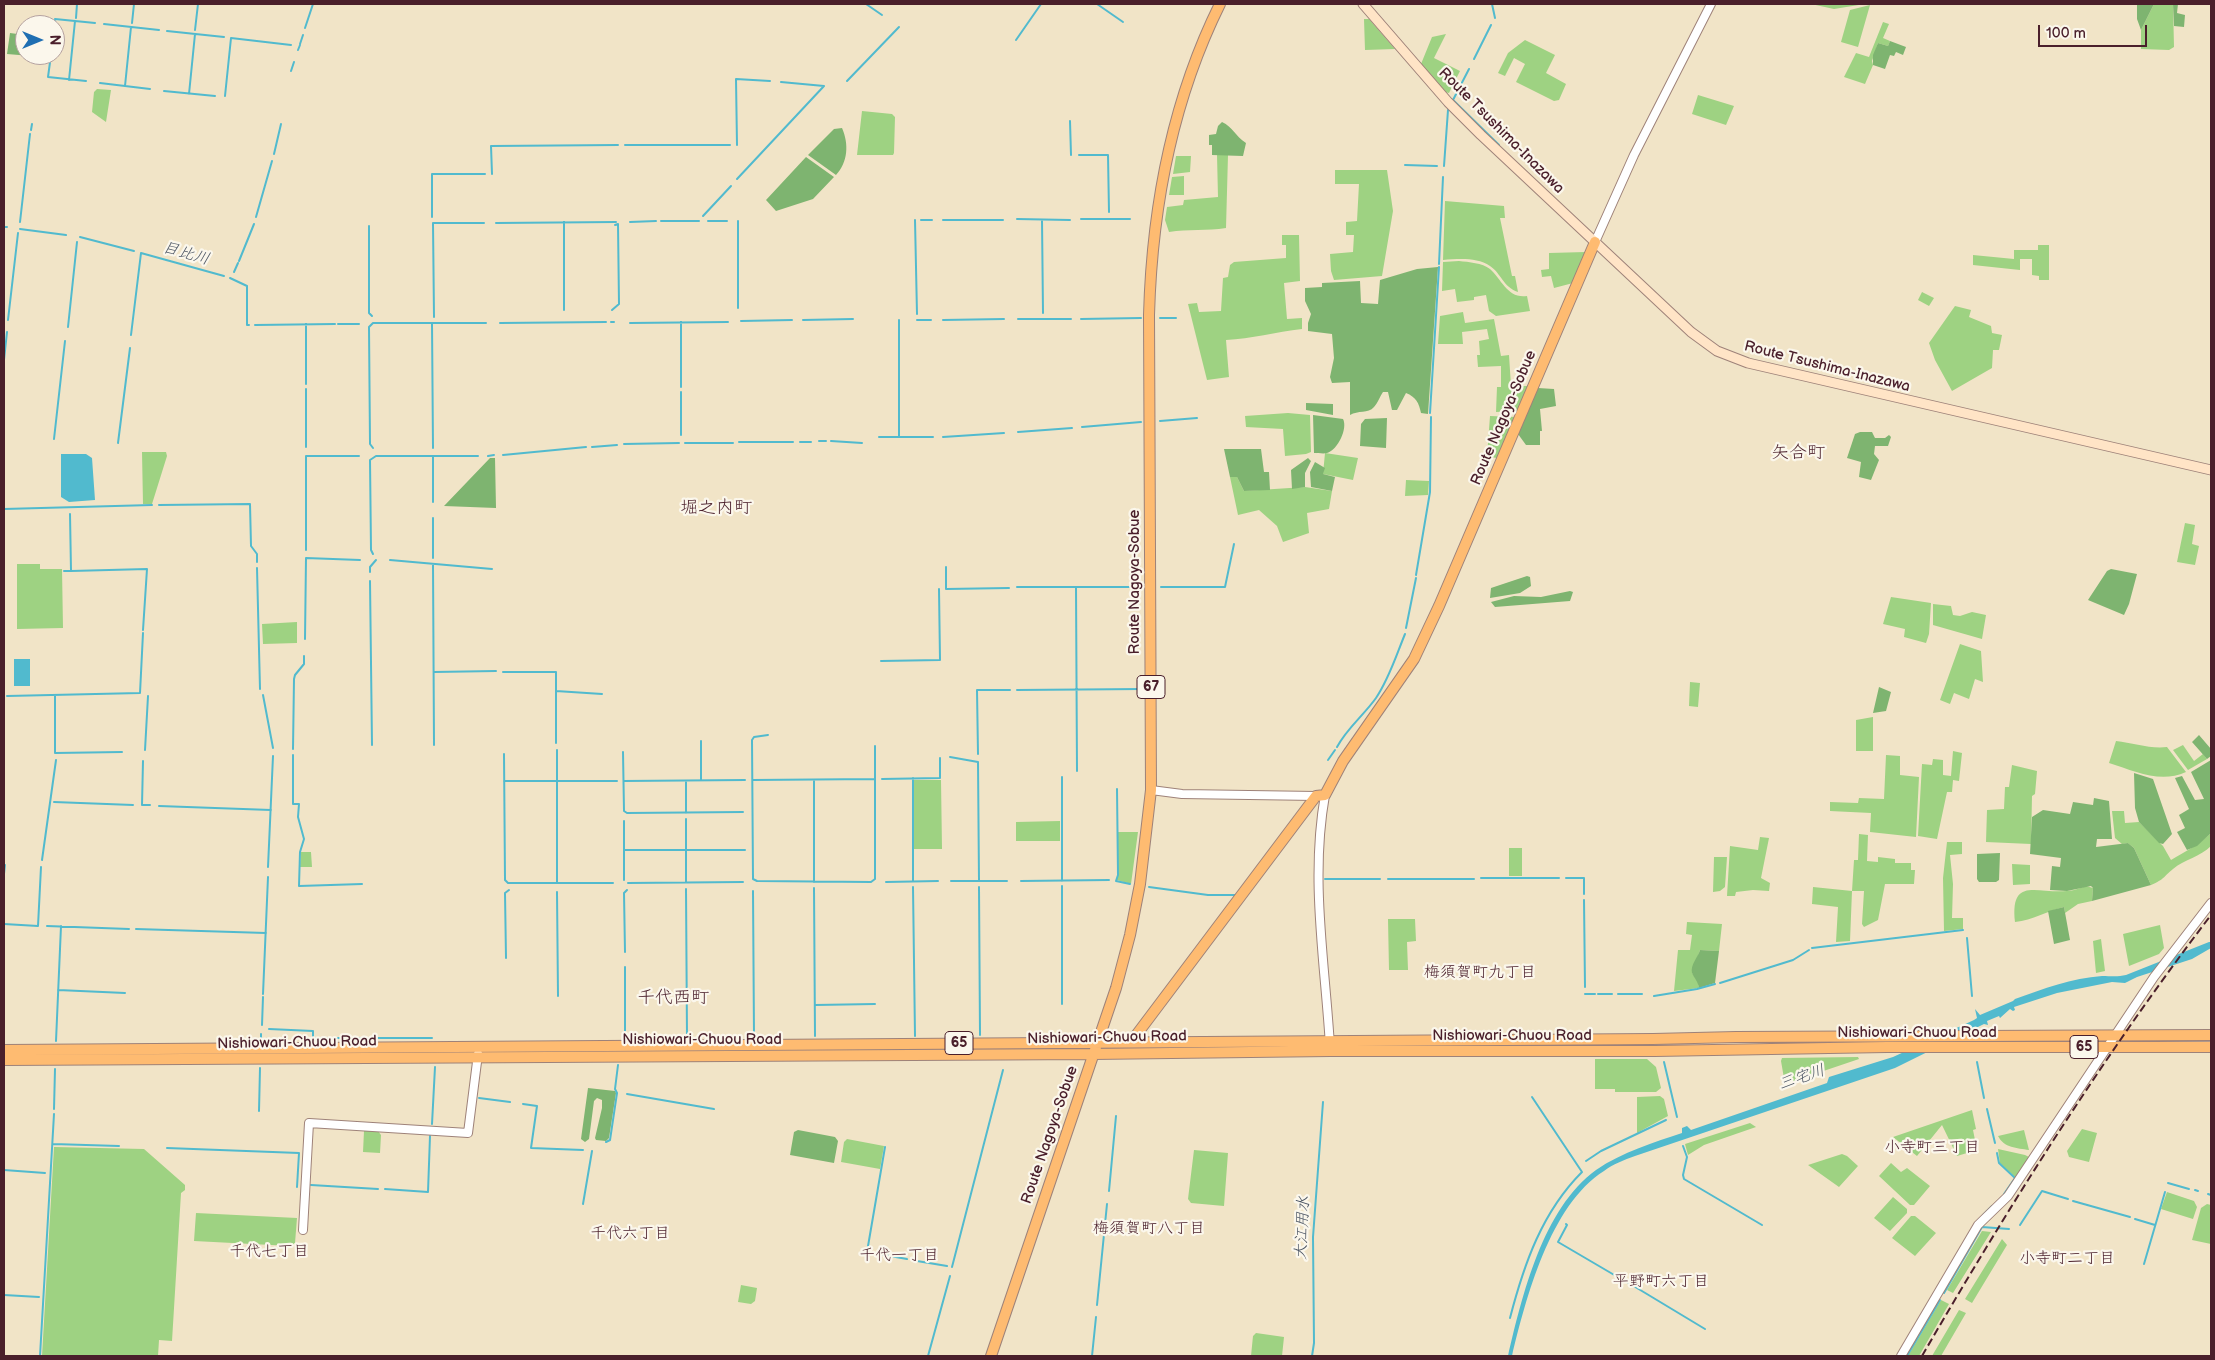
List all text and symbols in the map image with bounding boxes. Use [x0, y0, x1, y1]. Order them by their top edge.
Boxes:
north arrow [15, 15, 65, 65]
scale bar [2040, 15, 2149, 47]
text: 100 m [2046, 24, 2086, 43]
text: N [46, 35, 63, 45]
street label: Route Tsushima-Inazawa [1434, 64, 1568, 198]
water label: 目比川 [160, 238, 212, 270]
street label: Route Tsushima-Inazawa [1742, 338, 1912, 396]
street label: Route Nagoya-Sobue [1467, 348, 1541, 488]
district label: 矢合町 [1771, 442, 1825, 464]
district label: 堀之内町 [680, 497, 752, 519]
street label: Route Nagoya-Sobue [1126, 510, 1144, 654]
road number: 67 [1137, 676, 1165, 699]
district label: 梅須賀町九丁目 [1424, 963, 1536, 983]
district label: 千代西町 [637, 987, 709, 1009]
street label: Nishiowari-Chuou Road [1837, 1024, 1997, 1042]
street label: Nishiowari-Chuou Road [1432, 1027, 1592, 1045]
street label: Nishiowari-Chuou Road [1027, 1028, 1187, 1048]
street label: Nishiowari-Chuou Road [622, 1031, 782, 1049]
road number: 65 [945, 1032, 973, 1054]
street label: Nishiowari-Chuou Road [217, 1033, 377, 1053]
road number: 65 [2070, 1036, 2098, 1058]
water label: 三宅川 [1776, 1061, 1828, 1095]
street label: Route Nagoya-Sobue [1018, 1064, 1082, 1206]
district label: 小寺町三丁目 [1884, 1138, 1980, 1158]
water label: 大江用水 [1292, 1196, 1314, 1260]
district label: 梅須賀町八丁目 [1093, 1219, 1205, 1239]
district label: 千代六丁目 [590, 1224, 670, 1244]
district label: 千代七丁目 [229, 1242, 309, 1262]
district label: 千代一丁目 [859, 1246, 939, 1266]
district label: 小寺町二丁目 [2019, 1249, 2115, 1269]
district label: 平野町六丁目 [1613, 1272, 1709, 1292]

